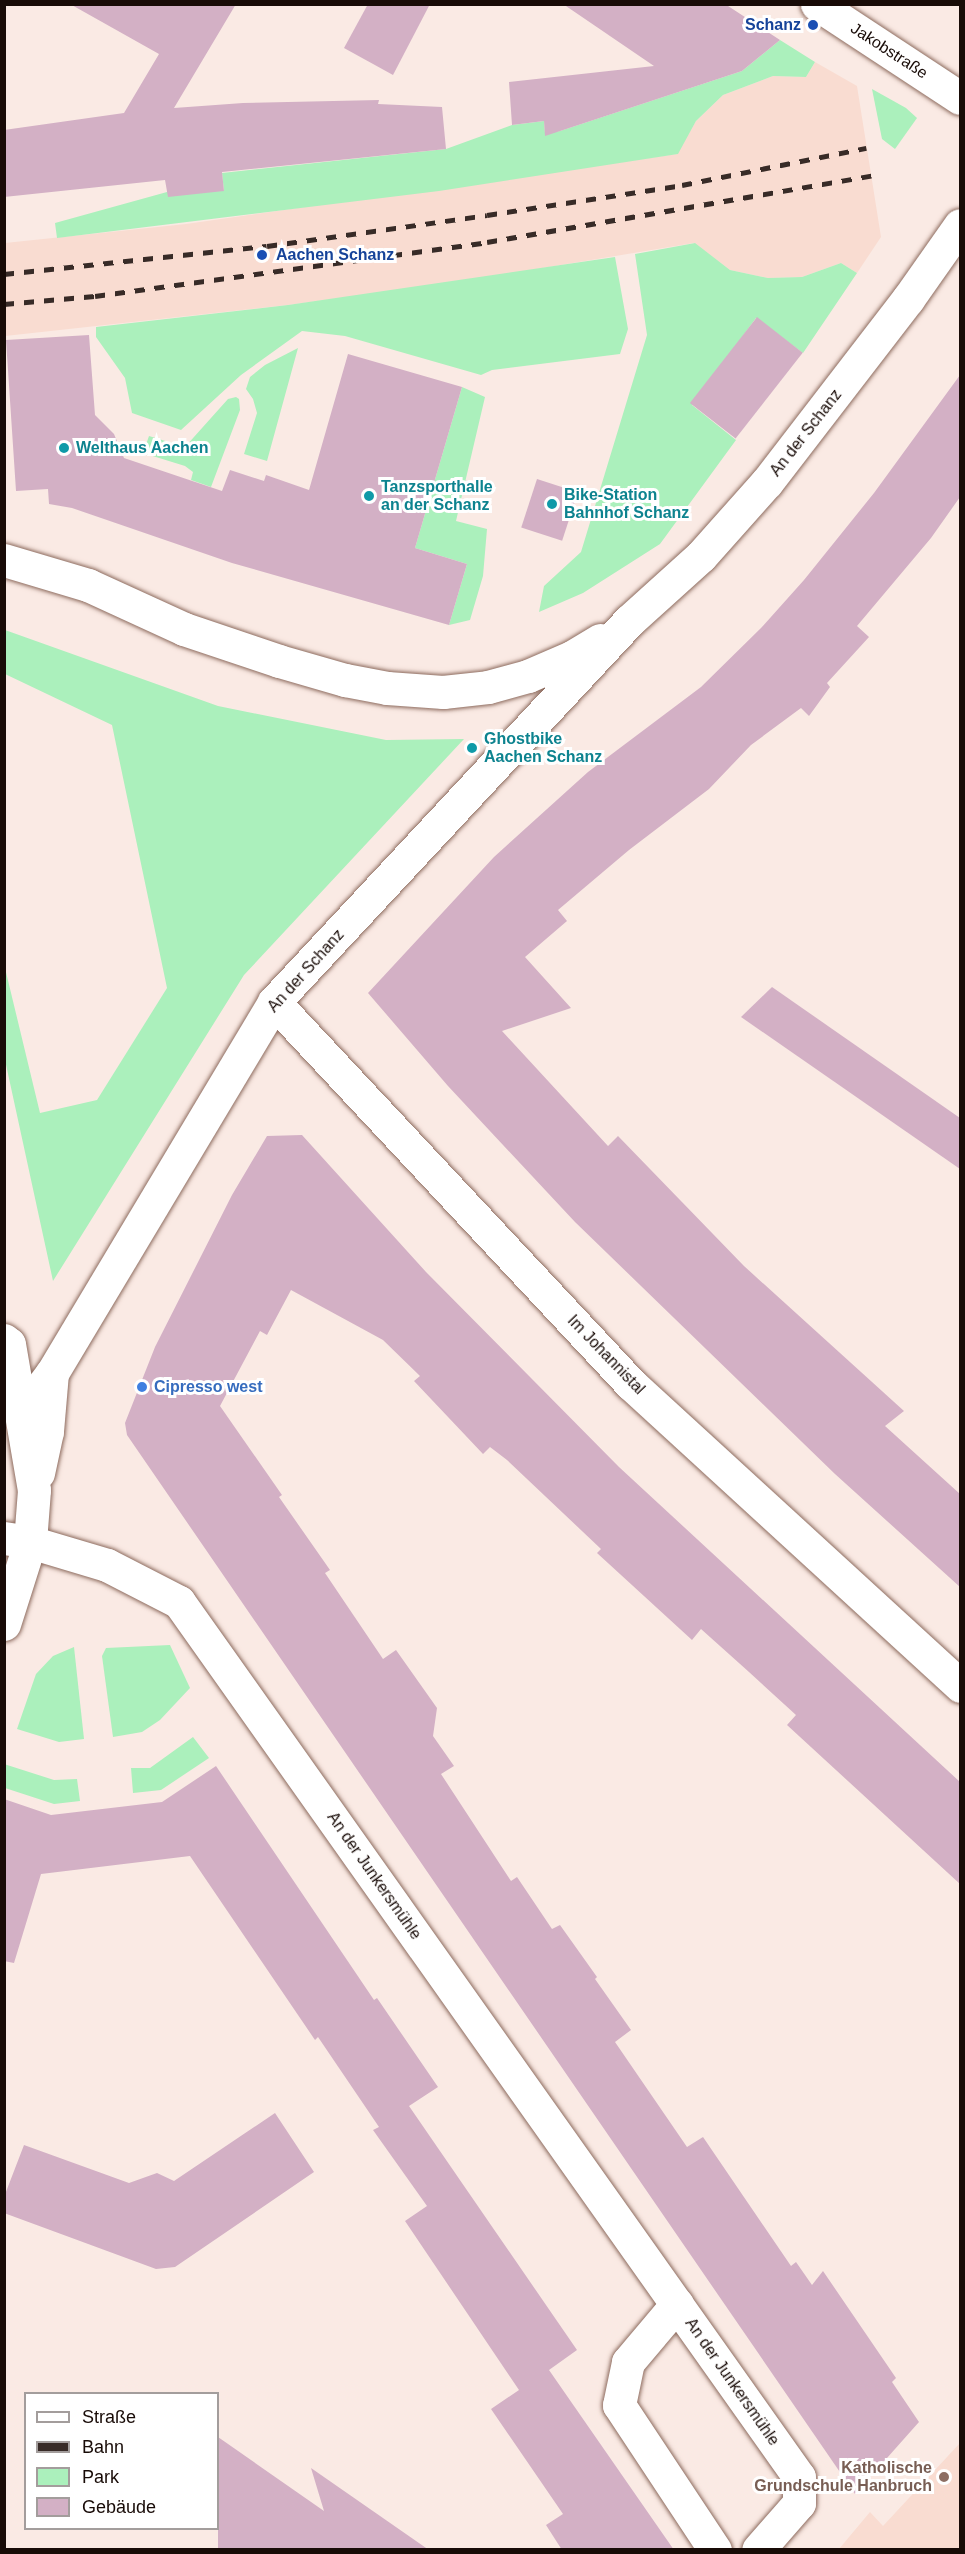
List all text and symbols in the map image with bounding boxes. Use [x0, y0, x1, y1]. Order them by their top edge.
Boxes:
place label: Schanz [745, 15, 801, 35]
marker: Schanz [806, 18, 820, 32]
street label: Jakobstraße [847, 19, 931, 83]
place label: Aachen Schanz [276, 245, 394, 265]
marker: Aachen Schanz [253, 246, 271, 264]
street label: An der Schanz [766, 386, 846, 480]
place label: Welthaus Aachen [76, 438, 209, 458]
marker: Welthaus Aachen [57, 441, 71, 455]
place label: Tanzsporthalle an der Schanz [381, 477, 493, 515]
place label: Bike-Station Bahnhof Schanz [564, 485, 689, 523]
marker: Tanzsporthalle an der Schanz [362, 489, 376, 503]
marker: Bike-Station Bahnhof Schanz [545, 497, 559, 511]
place label: Ghostbike Aachen Schanz [484, 729, 602, 767]
marker: Ghostbike Aachen Schanz [465, 741, 479, 755]
street label: An der Schanz [264, 926, 348, 1016]
street label: Im Johannistal [563, 1311, 649, 1399]
place label: Cipresso west [154, 1377, 262, 1397]
marker: Cipresso west [135, 1380, 149, 1394]
street label: An der Junkersmühle [323, 1809, 425, 1943]
street label: An der Junkersmühle [681, 2315, 783, 2449]
legend [24, 2392, 219, 2530]
text: Straße [82, 2407, 136, 2427]
text: Bahn [82, 2437, 124, 2457]
place label: Katholische Grundschule Hanbruch [754, 2458, 932, 2496]
text: Park [82, 2467, 119, 2487]
marker: Katholische Grundschule Hanbruch [937, 2470, 951, 2484]
text: Gebäude [82, 2497, 156, 2517]

